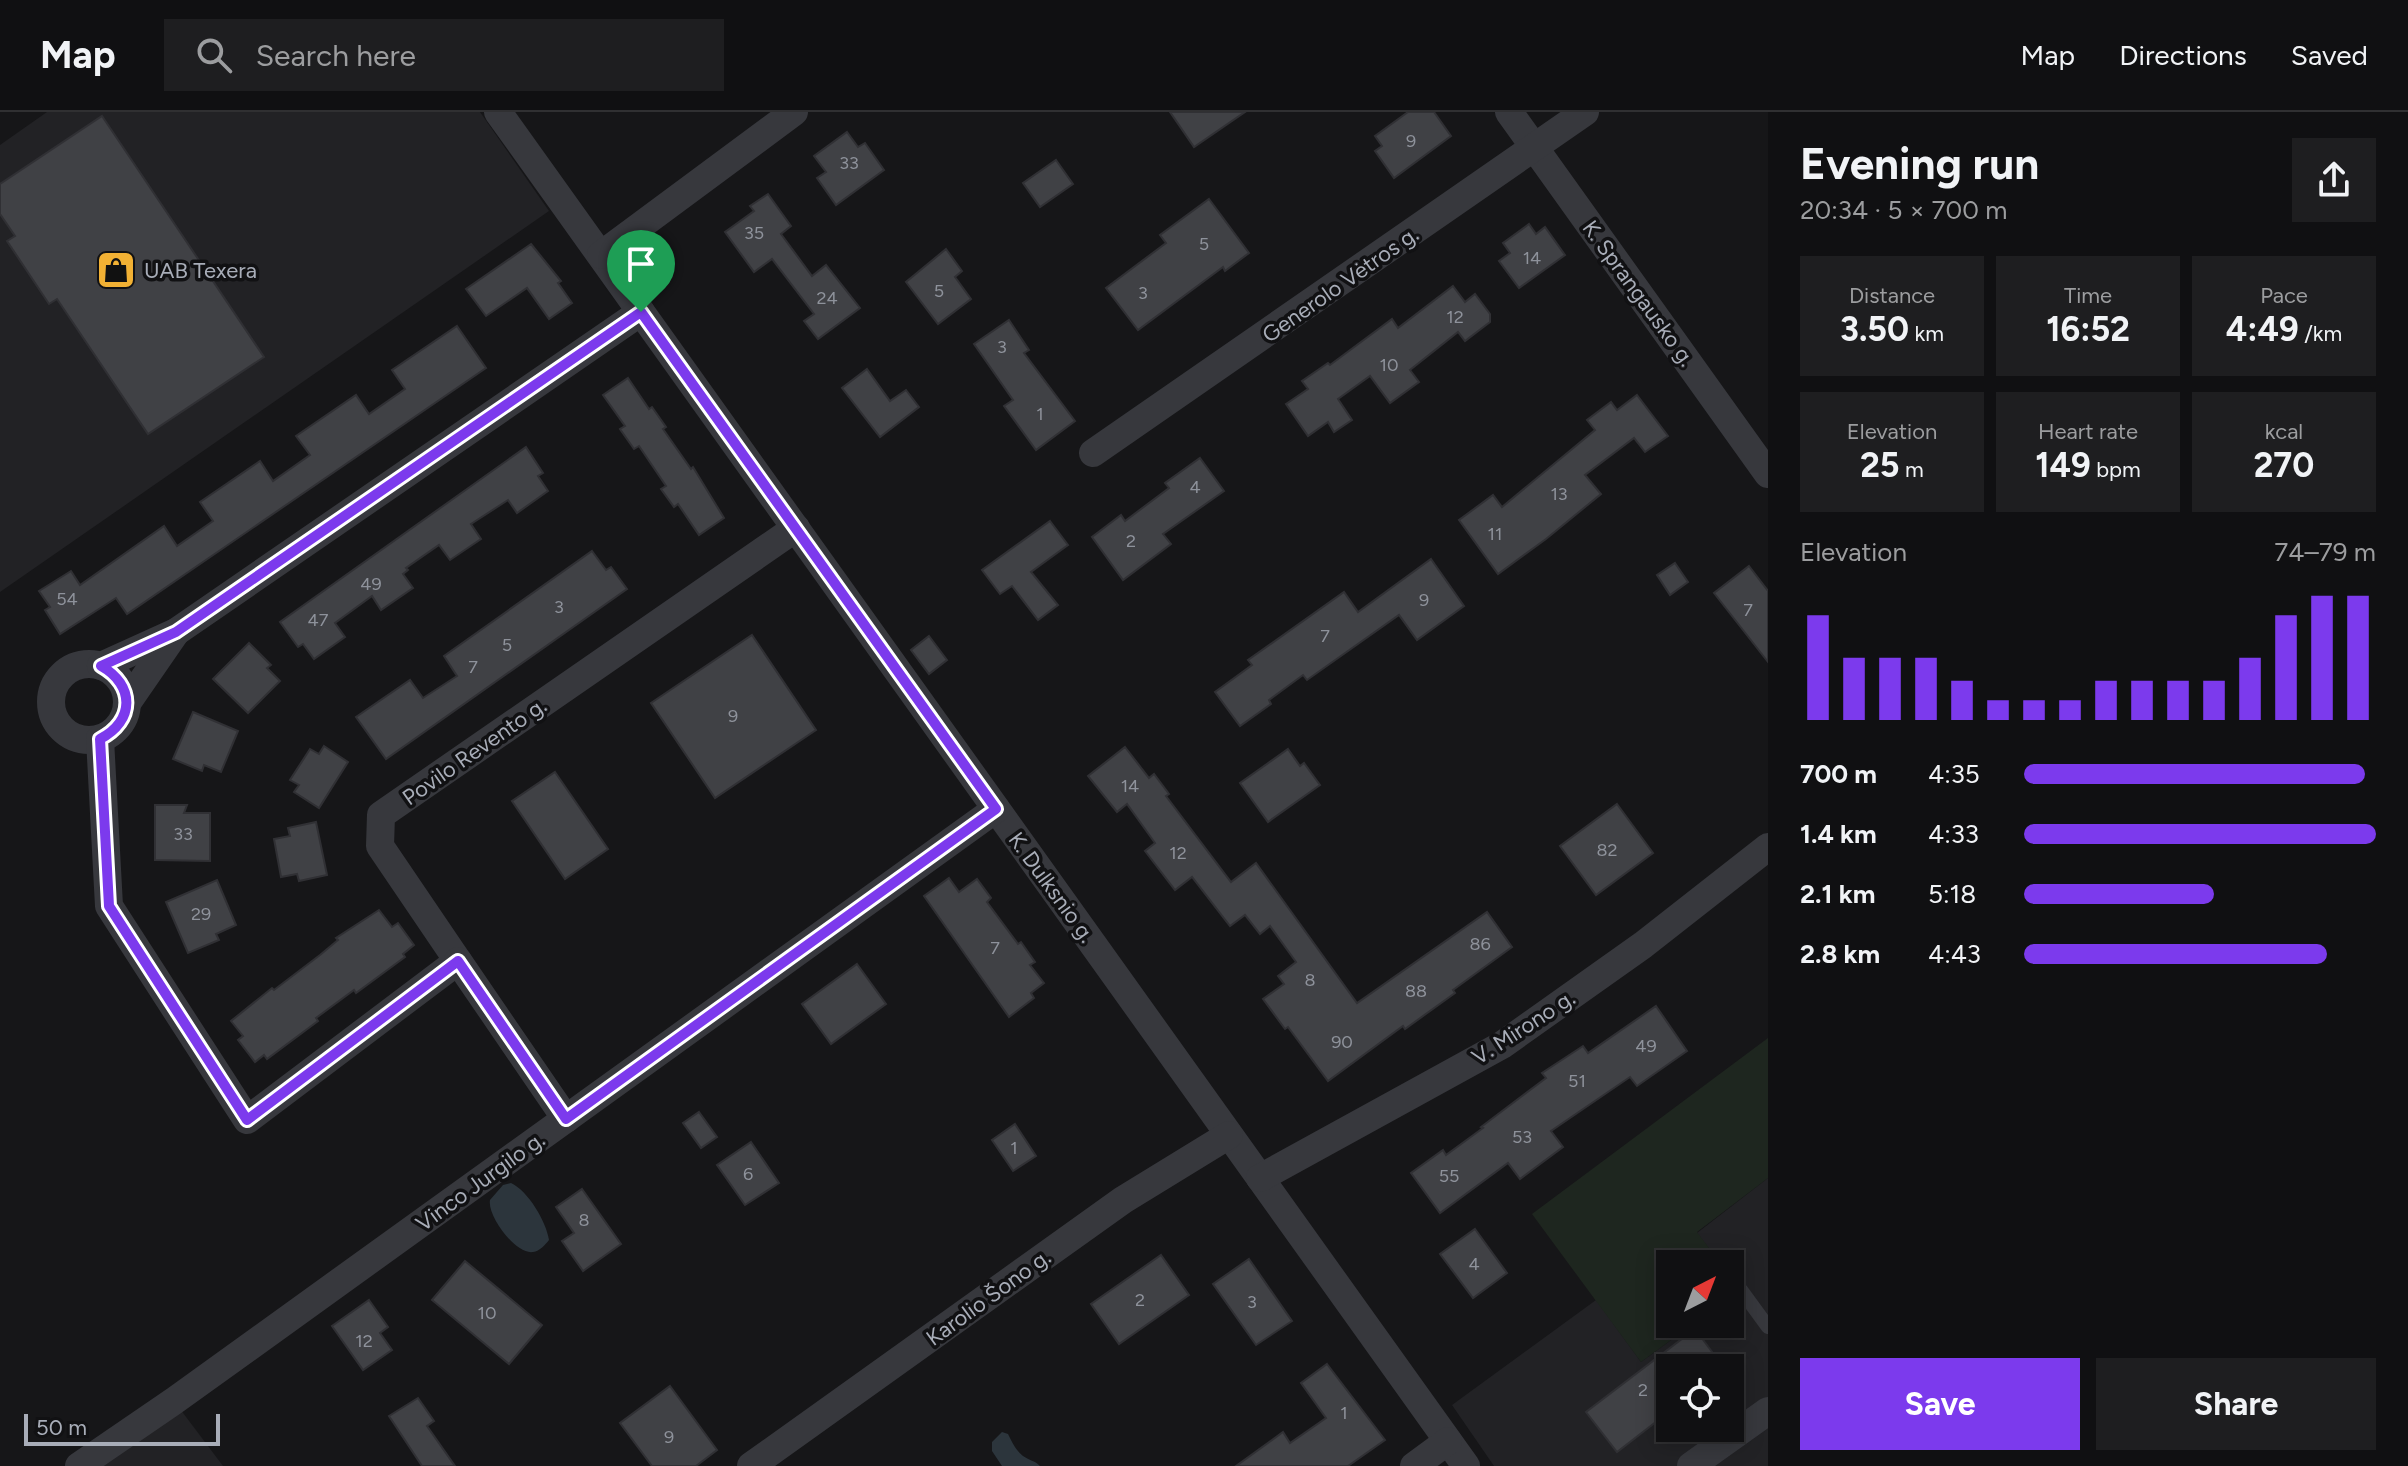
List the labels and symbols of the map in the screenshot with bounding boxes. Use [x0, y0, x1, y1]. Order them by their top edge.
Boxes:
house number: 9 [1406, 130, 1416, 152]
house number: 33 [839, 152, 859, 174]
street label: K. Sprangausko g. [1577, 215, 1701, 371]
street label: Generolo Vėtros g. [1257, 220, 1424, 348]
house number: 35 [744, 222, 764, 244]
pin [607, 230, 675, 312]
house number: 5 [1199, 233, 1209, 255]
house number: 14 [1523, 247, 1541, 269]
shop icon: UAB Texera [95, 249, 137, 291]
place label: UAB Texera [144, 257, 257, 284]
house number: 5 [934, 280, 944, 302]
house number: 3 [1138, 282, 1148, 304]
house number: 24 [816, 287, 838, 309]
house number: 12 [1446, 306, 1464, 328]
house number: 3 [997, 336, 1007, 358]
house number: 10 [1380, 354, 1398, 376]
house number: 1 [1036, 403, 1044, 425]
house number: 4 [1189, 476, 1201, 498]
house number: 13 [1550, 483, 1568, 505]
house number: 11 [1488, 523, 1502, 545]
house number: 2 [1126, 530, 1136, 552]
house number: 49 [360, 573, 382, 595]
house number: 54 [56, 588, 78, 610]
house number: 9 [1419, 589, 1429, 611]
house number: 3 [554, 596, 564, 618]
house number: 7 [1743, 599, 1753, 621]
house number: 47 [308, 609, 329, 631]
house number: 7 [1320, 625, 1330, 647]
house number: 5 [502, 634, 512, 656]
house number: 7 [468, 656, 478, 678]
street label: Povilo Revento g. [397, 692, 551, 811]
house number: 9 [728, 705, 738, 727]
house number: 14 [1121, 775, 1139, 797]
house number: 33 [173, 823, 193, 845]
street label: K. Dulksnio g. [1003, 827, 1101, 948]
house number: 82 [1596, 839, 1618, 861]
house number: 12 [1169, 842, 1187, 864]
house number: 29 [191, 903, 211, 925]
house number: 86 [1469, 933, 1491, 955]
house number: 7 [990, 937, 1000, 959]
house number: 8 [1304, 969, 1316, 991]
house number: 88 [1405, 980, 1427, 1002]
street label: V. Mirono g. [1467, 984, 1580, 1071]
house number: 90 [1331, 1031, 1353, 1053]
house number: 49 [1635, 1035, 1657, 1057]
house number: 51 [1568, 1070, 1586, 1092]
street label: Vinco Jurgilo g. [411, 1126, 550, 1237]
house number: 53 [1512, 1126, 1532, 1148]
house number: 1 [1010, 1137, 1018, 1159]
house number: 6 [743, 1163, 753, 1185]
house number: 55 [1439, 1165, 1459, 1187]
house number: 8 [578, 1209, 590, 1231]
street label: Karolio Šono g. [921, 1243, 1056, 1352]
north arrow [1656, 1250, 1744, 1338]
house number: 4 [1468, 1253, 1480, 1275]
house number: 2 [1135, 1289, 1145, 1311]
house number: 3 [1247, 1291, 1257, 1313]
house number: 10 [478, 1302, 496, 1324]
house number: 12 [355, 1330, 373, 1352]
house number: 2 [1638, 1379, 1648, 1401]
house number: 1 [1340, 1402, 1348, 1424]
scale bar [24, 1410, 220, 1446]
house number: 9 [664, 1426, 674, 1448]

